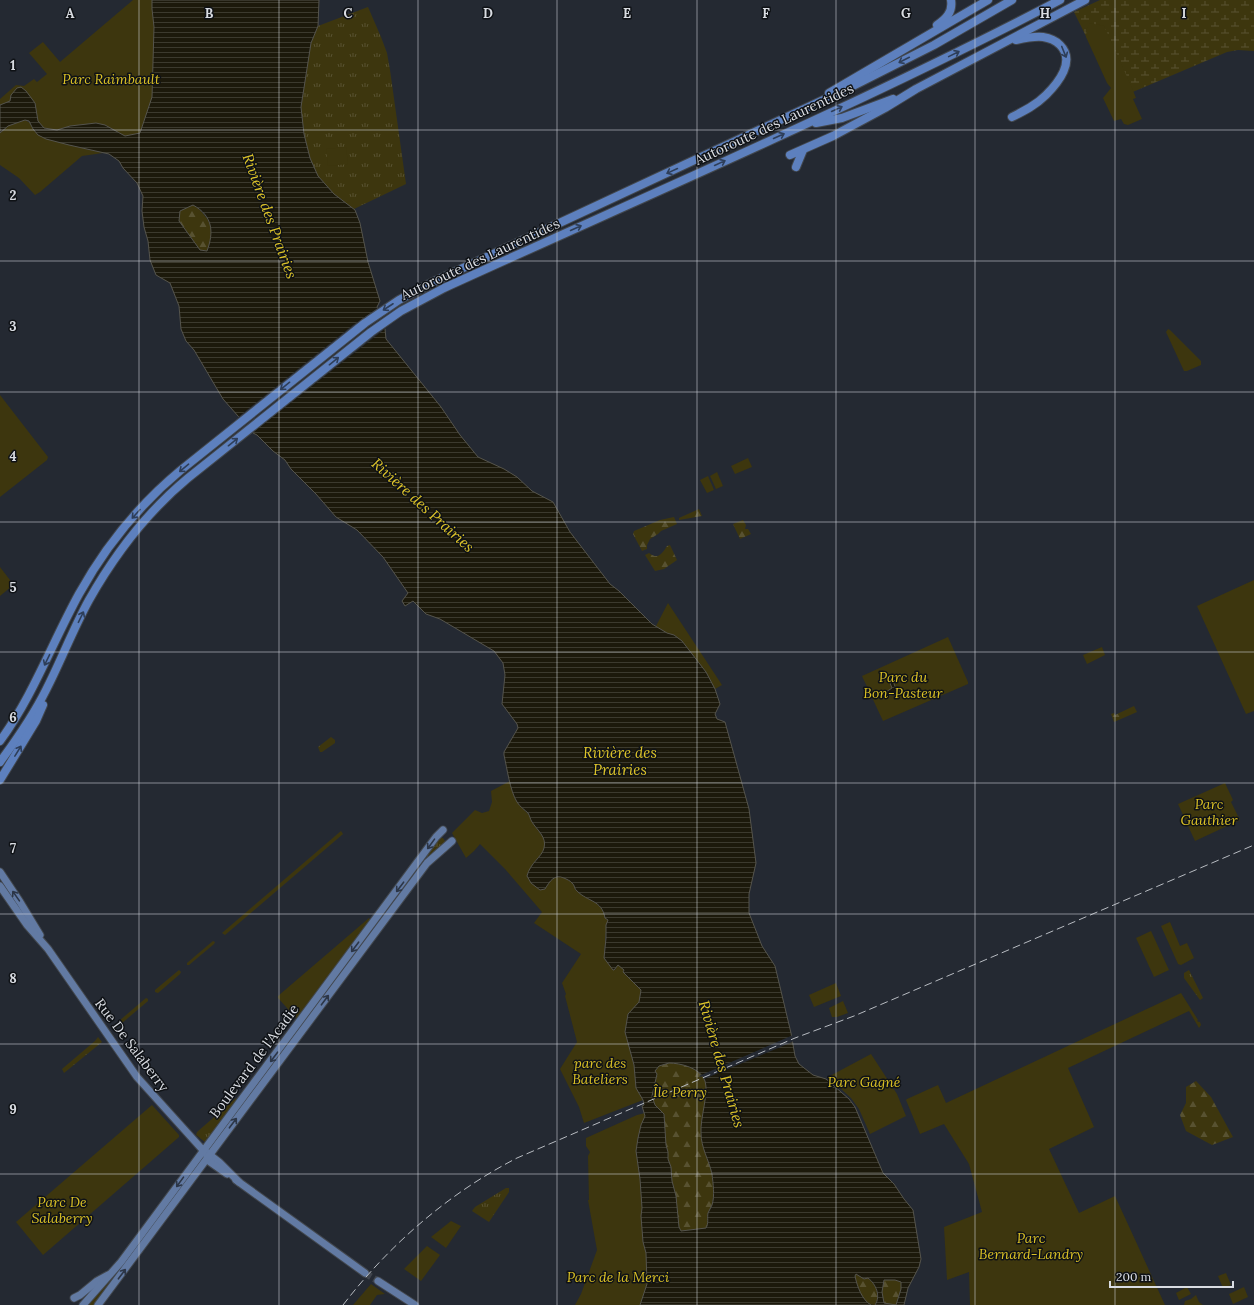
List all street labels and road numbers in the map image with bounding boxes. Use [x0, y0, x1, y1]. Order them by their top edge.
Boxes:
street label: Autoroute des Laurentides [691, 79, 857, 169]
street label: Autoroute des Laurentides [397, 214, 563, 304]
street label: Rue De Salaberry [91, 995, 173, 1096]
street label: Boulevard de l'Acadie [205, 1000, 303, 1121]

